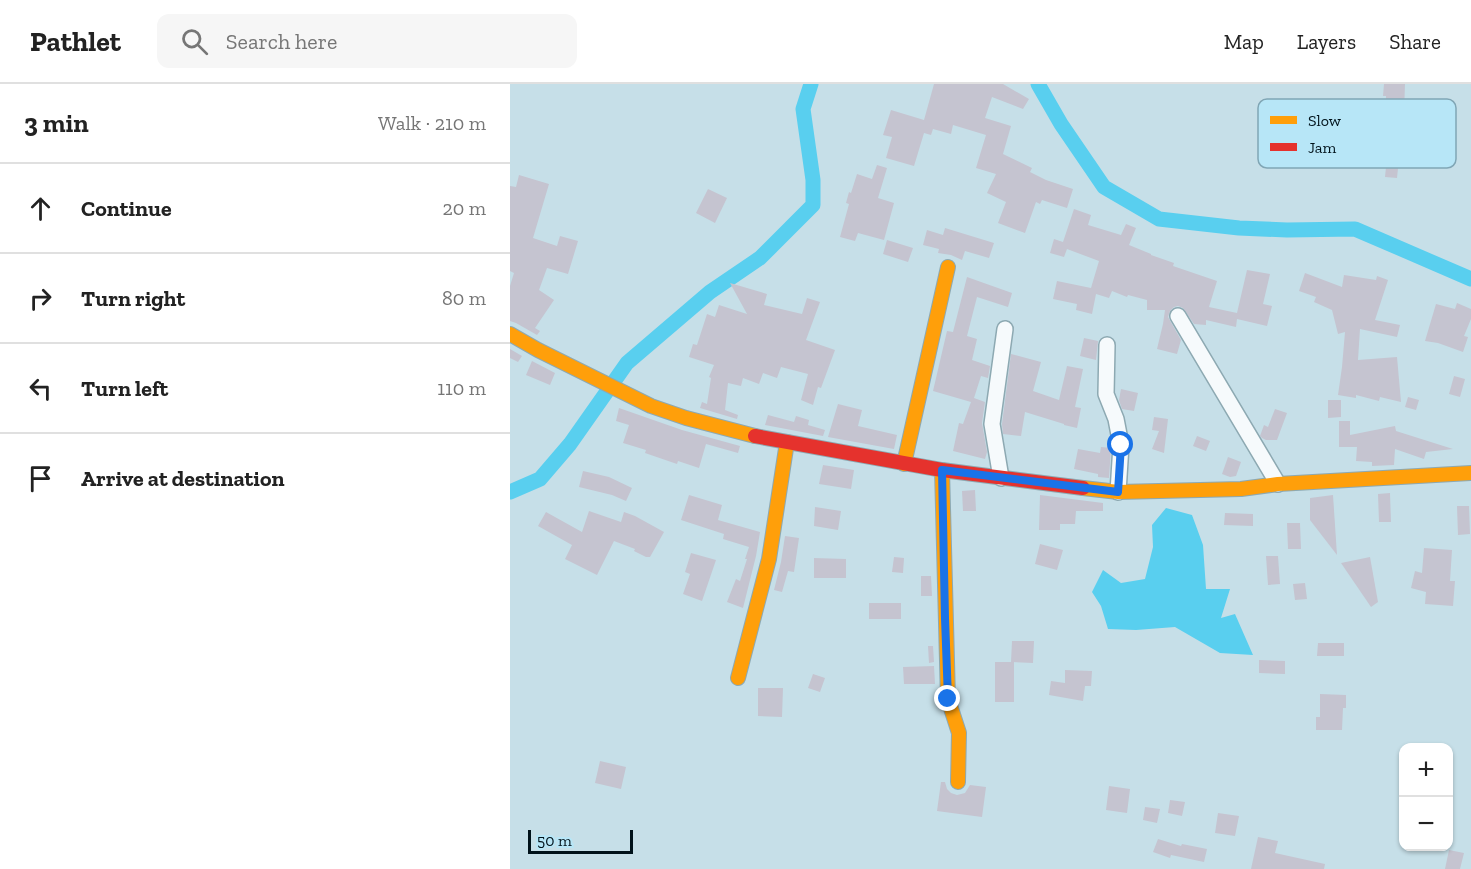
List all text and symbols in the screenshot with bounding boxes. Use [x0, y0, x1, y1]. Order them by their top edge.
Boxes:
search box [157, 14, 577, 68]
text: Pathlet [30, 25, 121, 58]
icon: search [178, 25, 211, 58]
text: Search here [226, 28, 337, 55]
text: Map [1224, 29, 1264, 54]
text: Layers [1297, 29, 1356, 54]
text: Share [1389, 29, 1441, 54]
legend [1258, 99, 1456, 168]
text: 3 min [24, 107, 89, 139]
text: Walk · 210 m [378, 111, 486, 135]
text: Slow [1308, 111, 1342, 130]
text: Jam [1308, 138, 1337, 157]
icon: ahead [24, 192, 57, 225]
text: Continue [81, 195, 172, 222]
text: 20 m [442, 196, 486, 220]
icon: right [24, 282, 57, 315]
text: Turn right [81, 285, 185, 312]
text: 80 m [442, 286, 486, 310]
icon: left [24, 372, 57, 405]
text: Turn left [81, 375, 168, 402]
text: 110 m [437, 376, 486, 400]
route start [1107, 431, 1133, 457]
icon: arrive [24, 462, 57, 495]
text: Arrive at destination [81, 465, 284, 492]
route end [934, 685, 960, 711]
map controls [1399, 743, 1453, 851]
button: + [1399, 743, 1453, 797]
button: − [1399, 797, 1453, 851]
scale bar [528, 827, 633, 854]
text: 50 m [537, 831, 572, 850]

